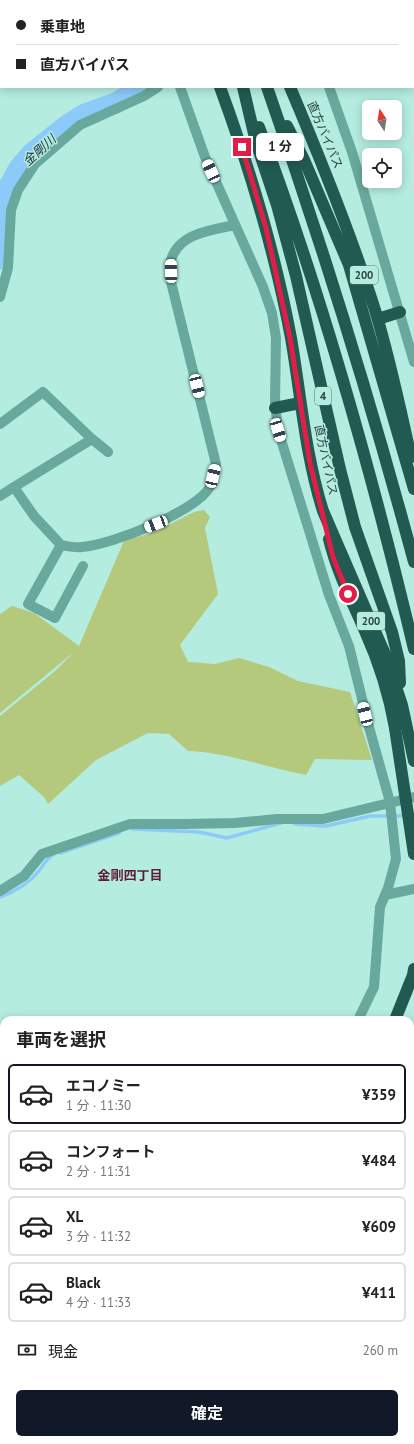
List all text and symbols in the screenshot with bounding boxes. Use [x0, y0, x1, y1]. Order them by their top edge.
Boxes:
text: 乗車地 [40, 17, 85, 36]
text: 直方バイパス [40, 55, 130, 74]
street label: 直方バイパス [305, 99, 346, 171]
north arrow [362, 100, 402, 140]
map controls [362, 100, 402, 188]
water label: 金剛川 [19, 130, 61, 170]
callout: 1 分 [256, 133, 304, 161]
route end [233, 138, 251, 156]
text: 1 分 [268, 138, 292, 155]
button: locate [362, 148, 402, 188]
car [200, 158, 222, 184]
car [165, 259, 177, 283]
road number: 200 [350, 266, 378, 284]
car [188, 373, 206, 399]
road number: 4 [315, 387, 331, 405]
car [269, 417, 287, 443]
street label: 直方バイパス [312, 423, 341, 497]
car [204, 463, 222, 489]
car [143, 514, 169, 534]
route start [339, 585, 357, 603]
road number: 200 [357, 612, 385, 630]
car [356, 701, 374, 727]
district label: 金剛四丁目 [97, 867, 163, 884]
text: 車両を選択 [16, 1028, 106, 1051]
icon: car [18, 1076, 54, 1112]
text: エコノミー [66, 1076, 141, 1095]
text: ¥359 [362, 1085, 396, 1104]
text: 1 分 · 11:30 [66, 1097, 131, 1114]
icon: car [18, 1142, 54, 1178]
text: コンフォート [66, 1142, 156, 1161]
text: ¥484 [362, 1151, 396, 1170]
text: 2 分 · 11:31 [66, 1163, 131, 1180]
text: XL [66, 1207, 83, 1226]
icon: car [18, 1208, 54, 1244]
text: ¥609 [362, 1217, 396, 1236]
text: 3 分 · 11:32 [66, 1228, 131, 1245]
text: Black [66, 1273, 101, 1292]
icon: car [18, 1274, 54, 1310]
text: ¥411 [362, 1283, 396, 1302]
text: 4 分 · 11:33 [66, 1294, 131, 1311]
icon: cash [16, 1339, 38, 1361]
text: 現金 [48, 1342, 78, 1361]
text: 260 m [363, 1342, 398, 1359]
button: 確定 [16, 1390, 398, 1436]

